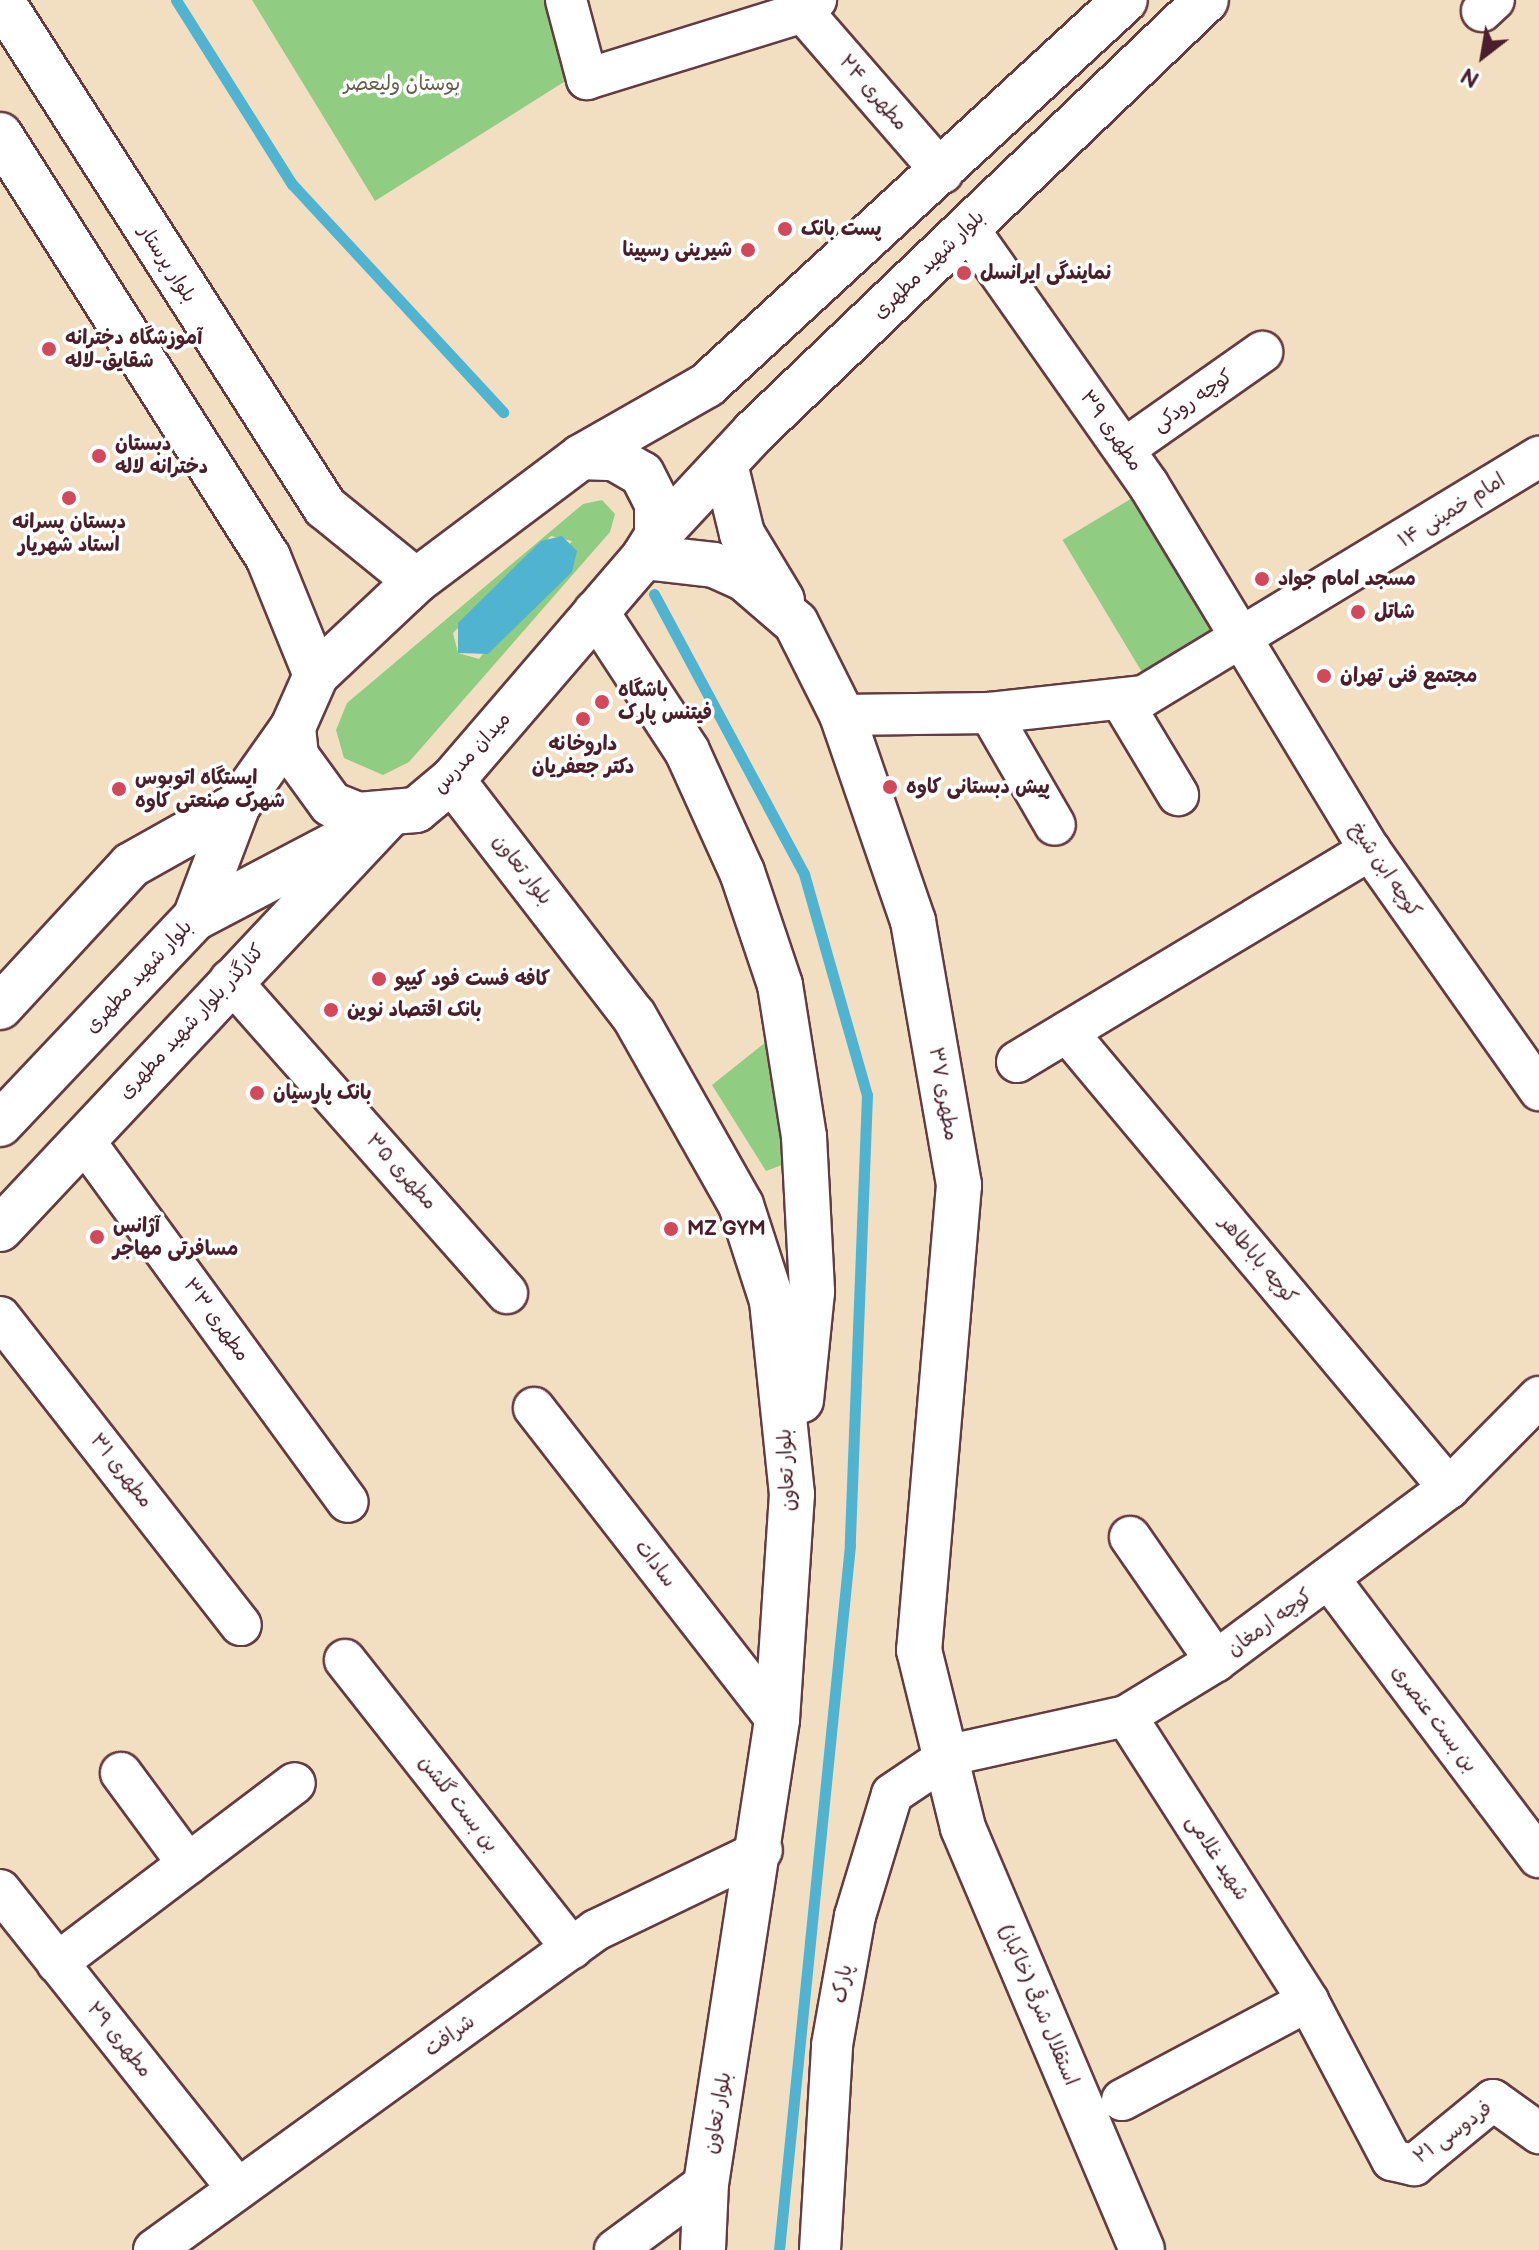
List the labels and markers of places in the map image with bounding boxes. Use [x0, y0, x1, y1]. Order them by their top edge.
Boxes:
place label: پست بانک [801, 217, 882, 241]
marker: پست بانک [776, 220, 794, 238]
place label: شیرینی رسپینا [623, 238, 732, 262]
marker: شیرینی رسپینا [739, 241, 757, 259]
place label: نمایندگی ایرانسل [980, 261, 1111, 285]
marker: نمایندگی ایرانسل [955, 264, 973, 282]
place label: آموزشگاه دخترانه شقایق-لاله [65, 326, 202, 373]
marker: آموزشگاه دخترانه شقایق-لاله [40, 340, 58, 358]
place label: دبستان دخترانه لاله [115, 432, 208, 479]
marker: دبستان دخترانه لاله [90, 447, 108, 465]
marker: دبستان پسرانه استاد شهریار [60, 489, 78, 507]
place label: دبستان پسرانه استاد شهریار [12, 510, 126, 557]
place label: مسجد امام جواد [1278, 567, 1416, 591]
marker: مسجد امام جواد [1253, 570, 1271, 588]
place label: شاتل [1374, 600, 1415, 624]
marker: شاتل [1349, 603, 1367, 621]
place label: مجتمع فنی تهران [1340, 664, 1477, 688]
marker: مجتمع فنی تهران [1315, 667, 1333, 685]
place label: باشگاه فیتنس پارک [618, 678, 712, 725]
marker: باشگاه فیتنس پارک [593, 693, 611, 711]
marker: داروخانه دکتر جعفریان [574, 710, 592, 728]
place label: داروخانه دکتر جعفریان [532, 732, 634, 779]
place label: ایستگاه اتوبوس شهرک صنعتی کاوه [135, 766, 285, 813]
place label: پیش دبستانی کاوه [906, 775, 1050, 799]
marker: پیش دبستانی کاوه [881, 778, 899, 796]
marker: ایستگاه اتوبوس شهرک صنعتی کاوه [110, 780, 128, 798]
place label: کافه فست فود کیپو [395, 967, 550, 991]
marker: کافه فست فود کیپو [370, 970, 388, 988]
place label: بانک اقتصاد نوین [347, 998, 482, 1022]
marker: بانک اقتصاد نوین [322, 1001, 340, 1019]
place label: بانک پارسیان [273, 1081, 371, 1105]
marker: بانک پارسیان [248, 1084, 266, 1102]
place label: آژانس مسافرتی مهاجر [113, 1214, 238, 1261]
place label: MZ GYM [687, 1217, 766, 1241]
marker: MZ GYM [662, 1220, 680, 1238]
marker: آژانس مسافرتی مهاجر [88, 1228, 106, 1246]

